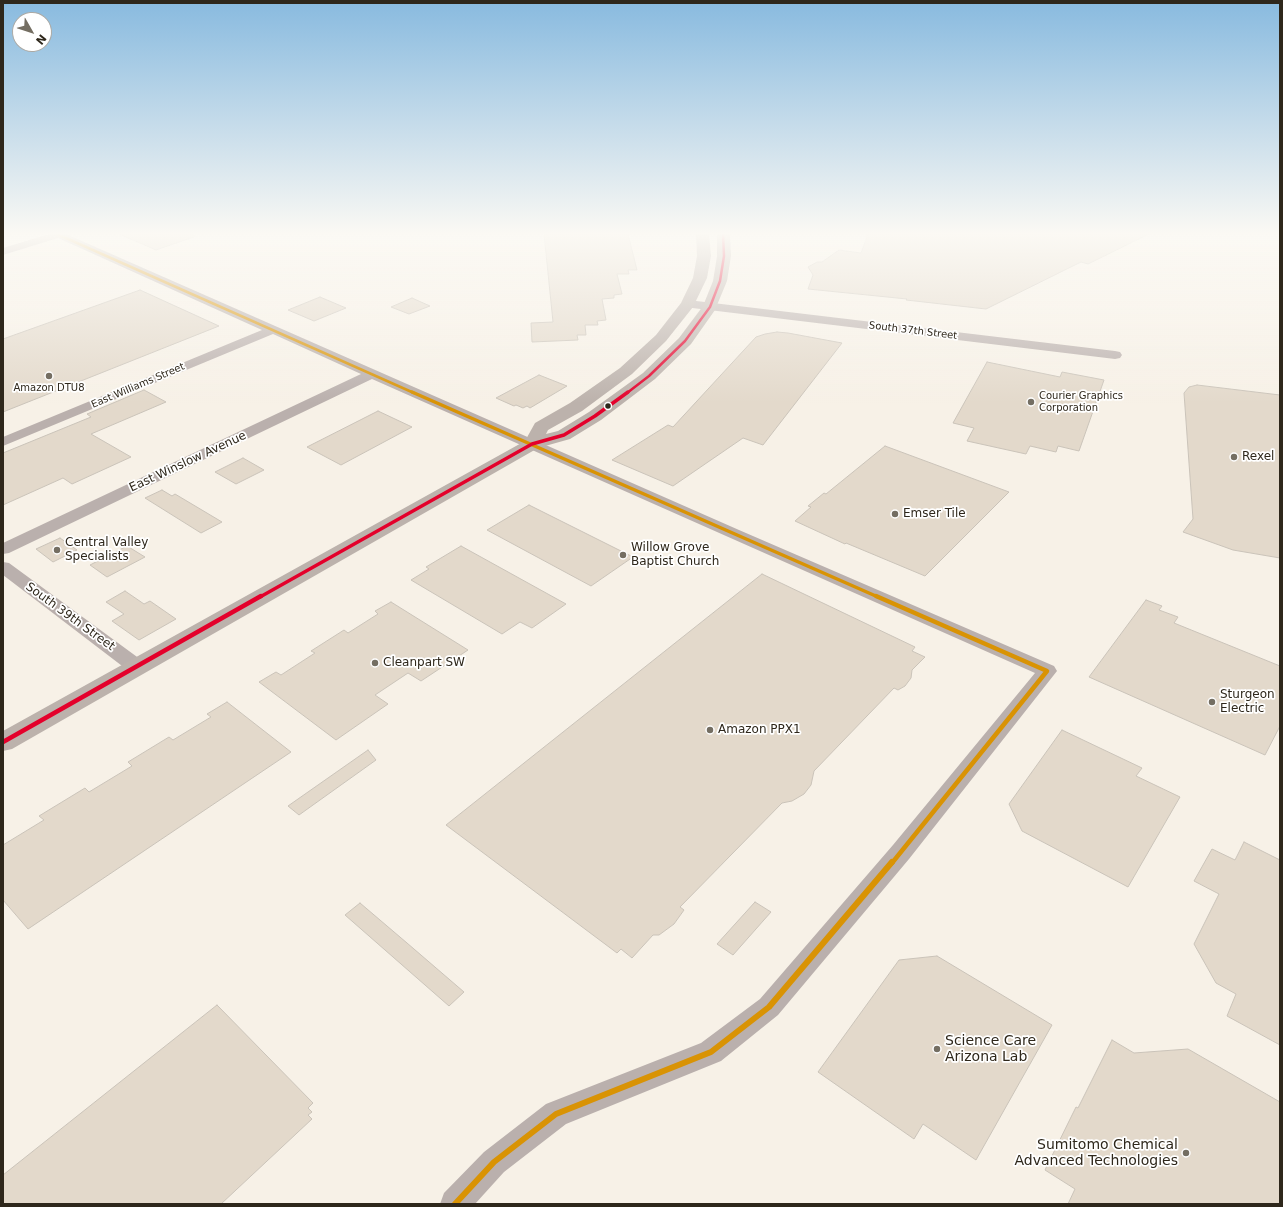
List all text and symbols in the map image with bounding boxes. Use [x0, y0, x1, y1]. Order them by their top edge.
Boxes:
north arrow [12, 12, 52, 52]
text: N [33, 32, 49, 47]
street label: South 37th Street [868, 320, 958, 342]
street label: East Williams Street [90, 361, 186, 411]
marker: Amazon DTU8 [44, 371, 54, 381]
place label: Amazon DTU8 [13, 382, 85, 394]
place label: Courier Graphics Corporation [1039, 390, 1123, 414]
marker: Courier Graphics Corporation [1026, 397, 1036, 407]
unlabelled marker [603, 401, 613, 411]
street label: East Winslow Avenue [127, 429, 249, 495]
place label: Rexel [1242, 450, 1274, 464]
marker: Rexel [1229, 452, 1239, 462]
place label: Emser Tile [903, 507, 966, 521]
marker: Emser Tile [890, 509, 900, 519]
place label: Central Valley Specialists [65, 536, 148, 564]
place label: Willow Grove Baptist Church [631, 541, 719, 569]
marker: Central Valley Specialists [52, 545, 62, 555]
marker: Willow Grove Baptist Church [618, 550, 628, 560]
street label: South 39th Street [23, 580, 117, 654]
place label: Cleanpart SW [383, 656, 465, 670]
marker: Cleanpart SW [370, 658, 380, 668]
place label: Sturgeon Electric [1220, 688, 1275, 716]
marker: Sturgeon Electric [1207, 697, 1217, 707]
place label: Amazon PPX1 [718, 723, 801, 737]
marker: Amazon PPX1 [705, 725, 715, 735]
place label: Science Care Arizona Lab [945, 1033, 1036, 1066]
marker: Science Care Arizona Lab [932, 1044, 942, 1054]
place label: Sumitomo Chemical Advanced Technologies [1014, 1137, 1178, 1170]
marker: Sumitomo Chemical Advanced Technologies [1181, 1148, 1191, 1158]

